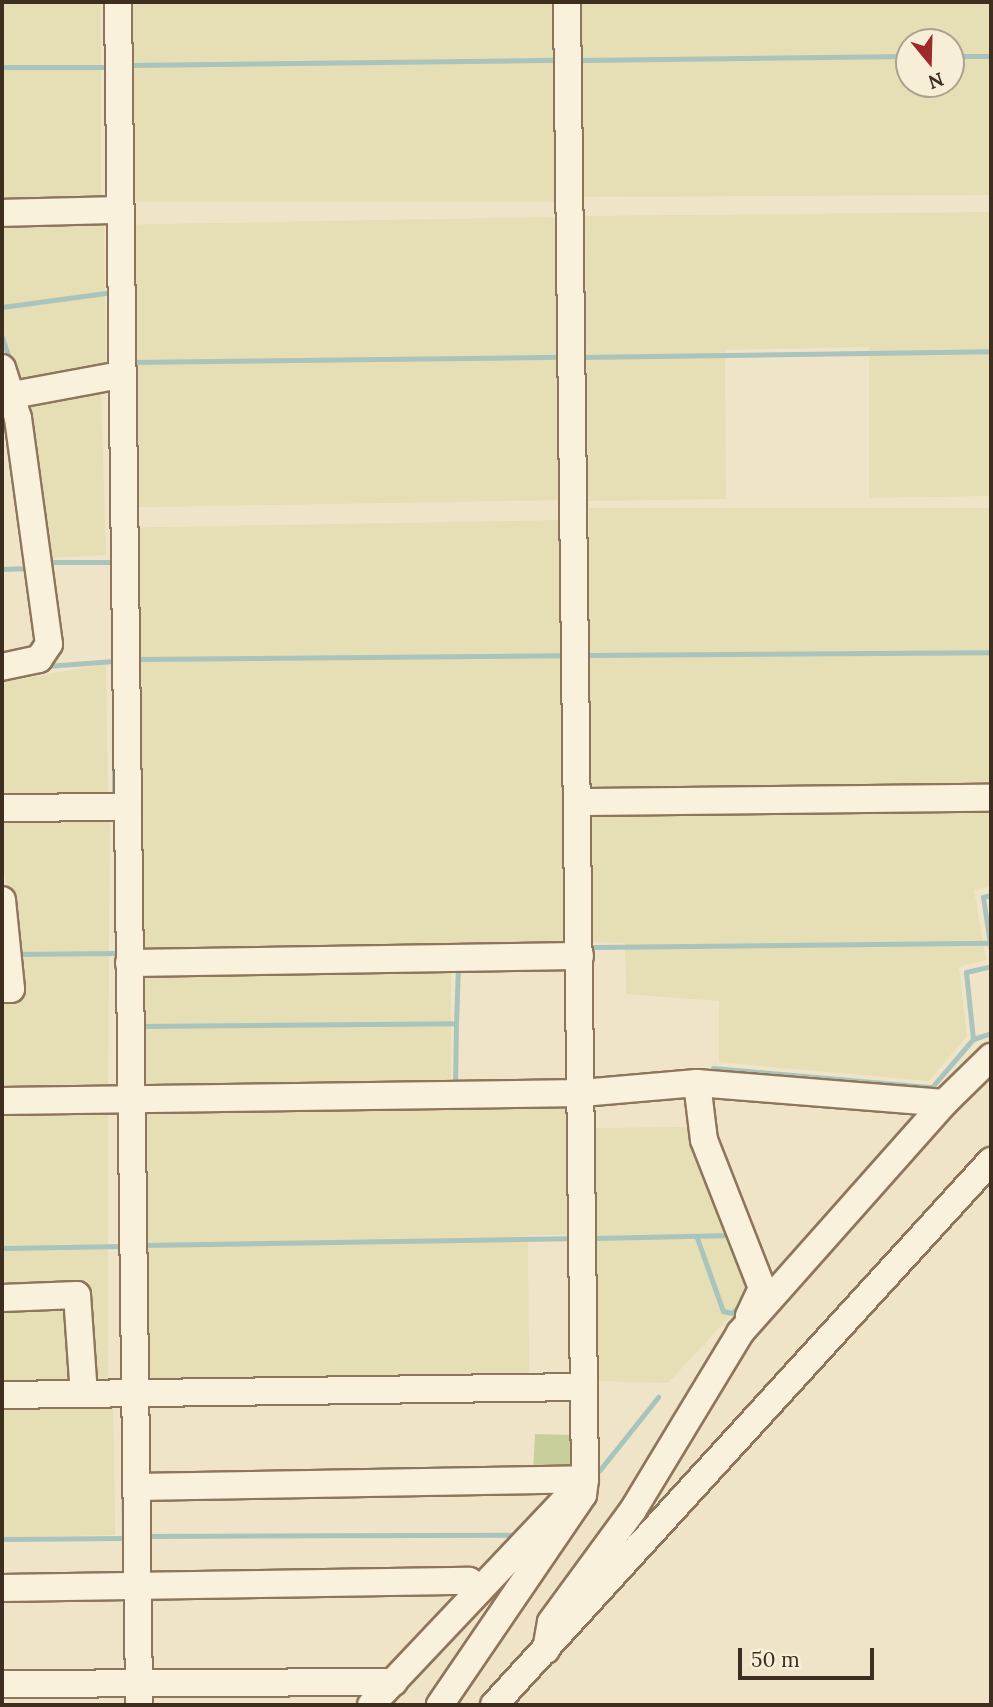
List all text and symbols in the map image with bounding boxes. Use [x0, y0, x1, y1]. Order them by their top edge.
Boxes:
north arrow [895, 28, 965, 98]
text: N [925, 67, 947, 95]
scale bar [741, 1634, 878, 1678]
text: 50 m [751, 1646, 800, 1673]

